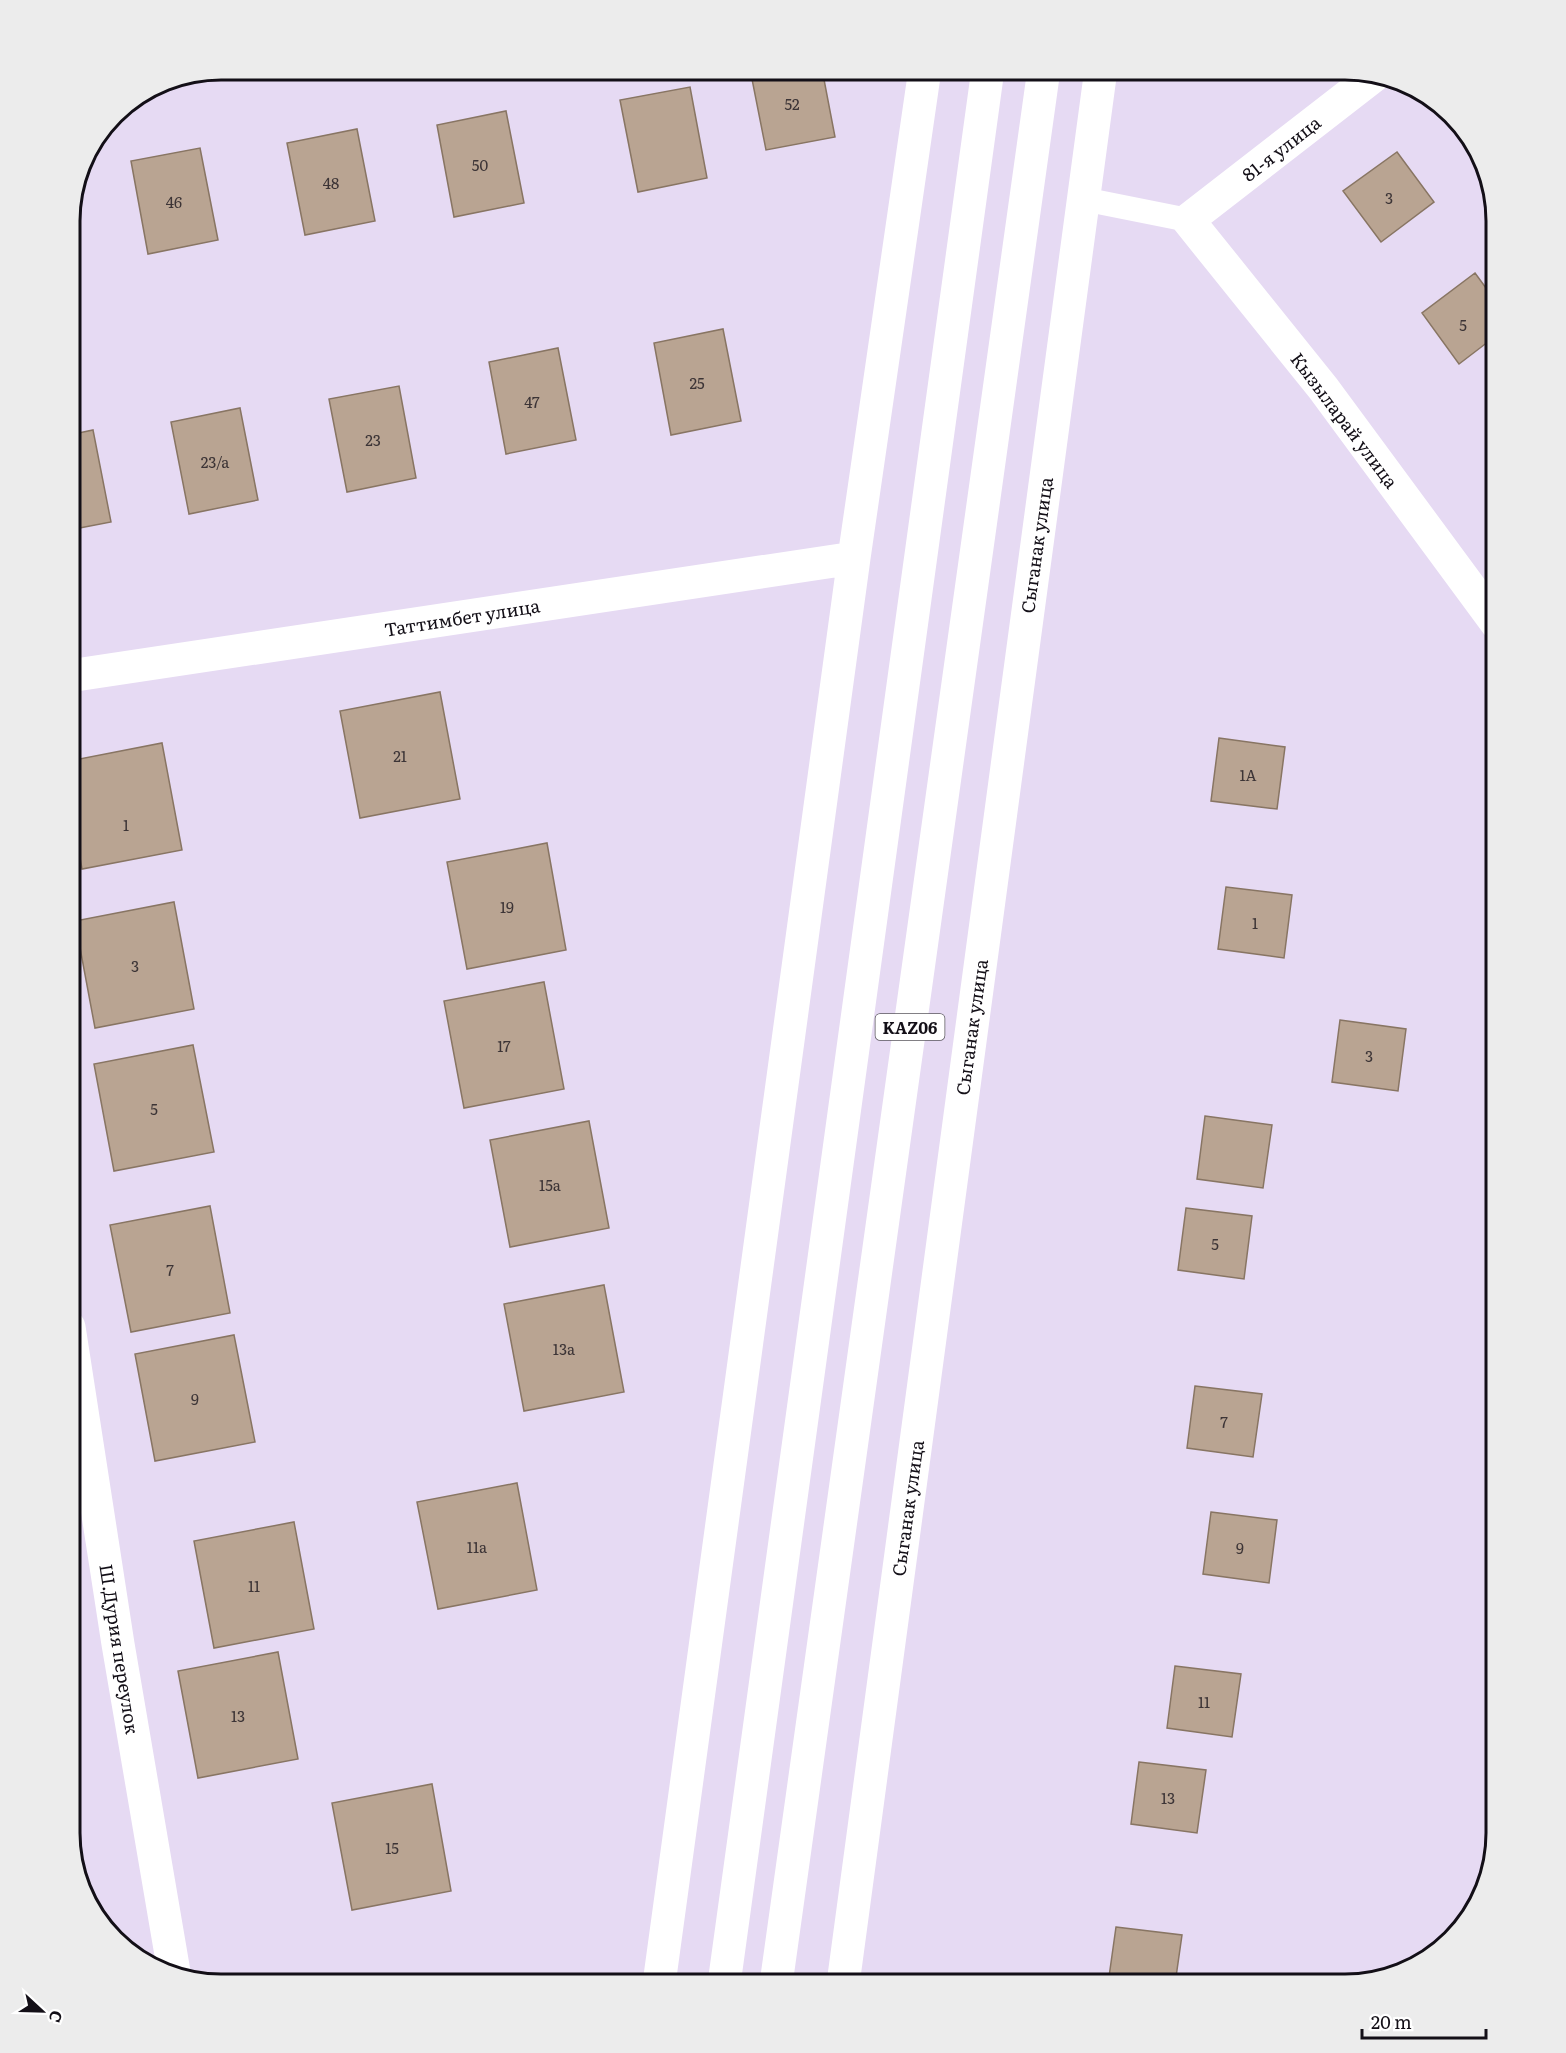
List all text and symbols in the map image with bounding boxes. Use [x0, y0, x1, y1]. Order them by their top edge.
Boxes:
house number: 52 [784, 92, 800, 115]
street label: 81-я улица [1236, 108, 1326, 187]
house number: 50 [472, 153, 488, 176]
house number: 48 [323, 171, 339, 194]
house number: 3 [1385, 186, 1393, 209]
house number: 46 [166, 190, 182, 213]
house number: 5 [1459, 313, 1467, 336]
street label: Кызыларай улица [1285, 346, 1405, 494]
house number: 25 [689, 371, 705, 394]
house number: 47 [524, 390, 540, 413]
house number: 23 [365, 428, 381, 451]
house number: 23/a [201, 450, 230, 473]
street label: Сыганак улица [1013, 475, 1059, 615]
street label: Таттимбет улица [382, 591, 542, 643]
house number: 21 [393, 744, 407, 767]
house number: 1А [1239, 763, 1257, 786]
house number: 1 [123, 813, 129, 836]
house number: 19 [500, 895, 514, 918]
house number: 1 [1252, 911, 1258, 934]
house number: 3 [131, 954, 139, 977]
street label: Сыганак улица [948, 957, 994, 1097]
road number: KАZ06 [876, 1014, 944, 1040]
house number: 17 [497, 1034, 511, 1057]
house number: 3 [1365, 1044, 1373, 1067]
house number: 5 [150, 1097, 158, 1120]
house number: 15a [539, 1173, 562, 1196]
house number: 5 [1211, 1232, 1219, 1255]
house number: 7 [166, 1258, 174, 1281]
house number: 13a [553, 1337, 576, 1360]
house number: 9 [191, 1387, 199, 1410]
house number: 7 [1220, 1410, 1228, 1433]
street label: Сыганак улица [884, 1438, 930, 1578]
house number: 11a [467, 1535, 488, 1558]
house number: 9 [1236, 1536, 1244, 1559]
street label: Ш.Дурия переулок [93, 1562, 147, 1736]
house number: 11 [248, 1574, 260, 1597]
house number: 11 [1198, 1690, 1210, 1713]
house number: 13 [231, 1704, 245, 1727]
house number: 13 [1161, 1786, 1175, 1809]
house number: 15 [385, 1836, 399, 1859]
north arrow [12, 1981, 72, 2041]
scale bar [1362, 2002, 1486, 2040]
text: С [44, 2007, 70, 2027]
text: 20 m [1371, 2008, 1412, 2035]

